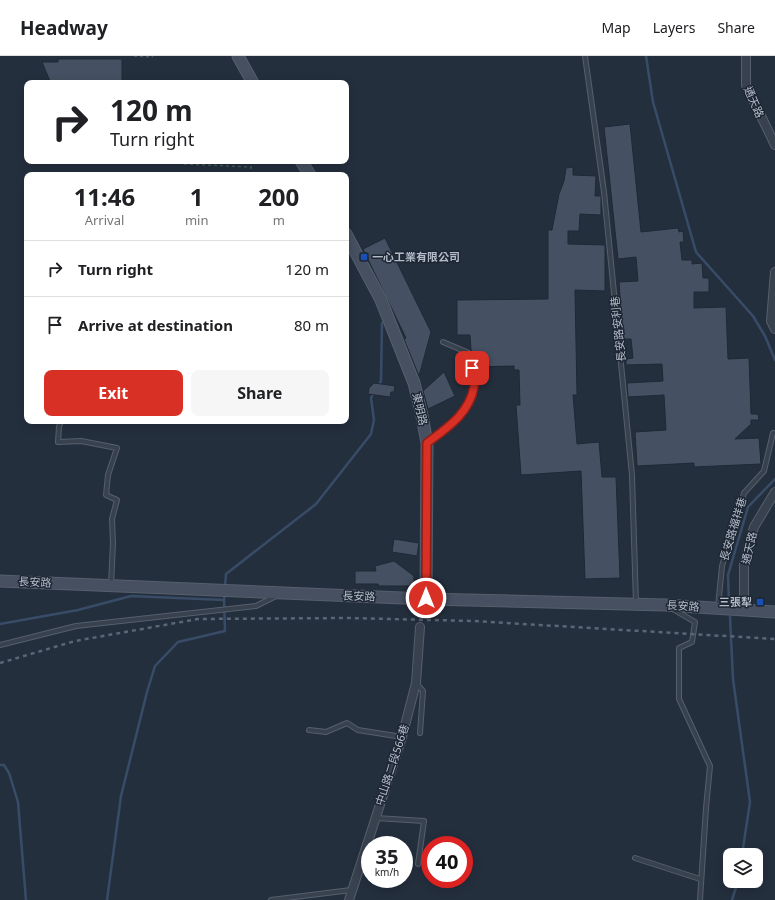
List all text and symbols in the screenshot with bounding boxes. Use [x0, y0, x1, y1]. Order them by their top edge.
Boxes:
text: Headway [20, 15, 108, 41]
text: Map [602, 18, 631, 37]
text: Layers [653, 18, 695, 37]
text: Share [717, 18, 755, 37]
street label: 通天路 [741, 84, 768, 120]
text: 120 m [110, 91, 193, 129]
icon: right [44, 96, 96, 148]
text: Turn right [110, 127, 194, 151]
text: 11:46 [74, 180, 135, 213]
text: 1 [190, 180, 204, 213]
text: 200 [258, 180, 299, 213]
text: Arrival [85, 211, 124, 229]
text: min [185, 211, 208, 229]
text: m [273, 211, 285, 229]
place label: 一心工業有限公司 [372, 249, 460, 264]
marker: 一心工業有限公司 [359, 252, 369, 262]
icon: right [44, 258, 66, 280]
text: Turn right [78, 259, 153, 279]
text: 120 m [285, 259, 329, 279]
street label: 長安路安利巷 [607, 295, 628, 363]
icon: arrive [44, 314, 66, 336]
text: Arrive at destination [78, 315, 233, 335]
text: 80 m [294, 315, 329, 335]
pin [455, 351, 489, 385]
icon: arrive [461, 357, 483, 379]
button: Exit [44, 370, 183, 416]
button: Share [191, 370, 329, 416]
street label: 東明路 [409, 391, 432, 427]
street label: 長安路福祥巷 [716, 495, 749, 563]
street label: 通天路 [737, 530, 760, 566]
street label: 長安路 [18, 573, 52, 590]
position arrow [405, 577, 447, 619]
street label: 長安路 [342, 587, 376, 604]
place label: 三張犁 [719, 594, 752, 609]
street label: 長安路 [666, 597, 700, 614]
marker: 三張犁 [755, 597, 765, 607]
street label: 中山路二段566巷 [371, 722, 412, 808]
speed limit sign: 40 [421, 836, 473, 888]
text: 35 [376, 843, 398, 870]
map controls [723, 848, 763, 888]
button: layers [723, 848, 763, 888]
text: km/h [375, 865, 399, 879]

